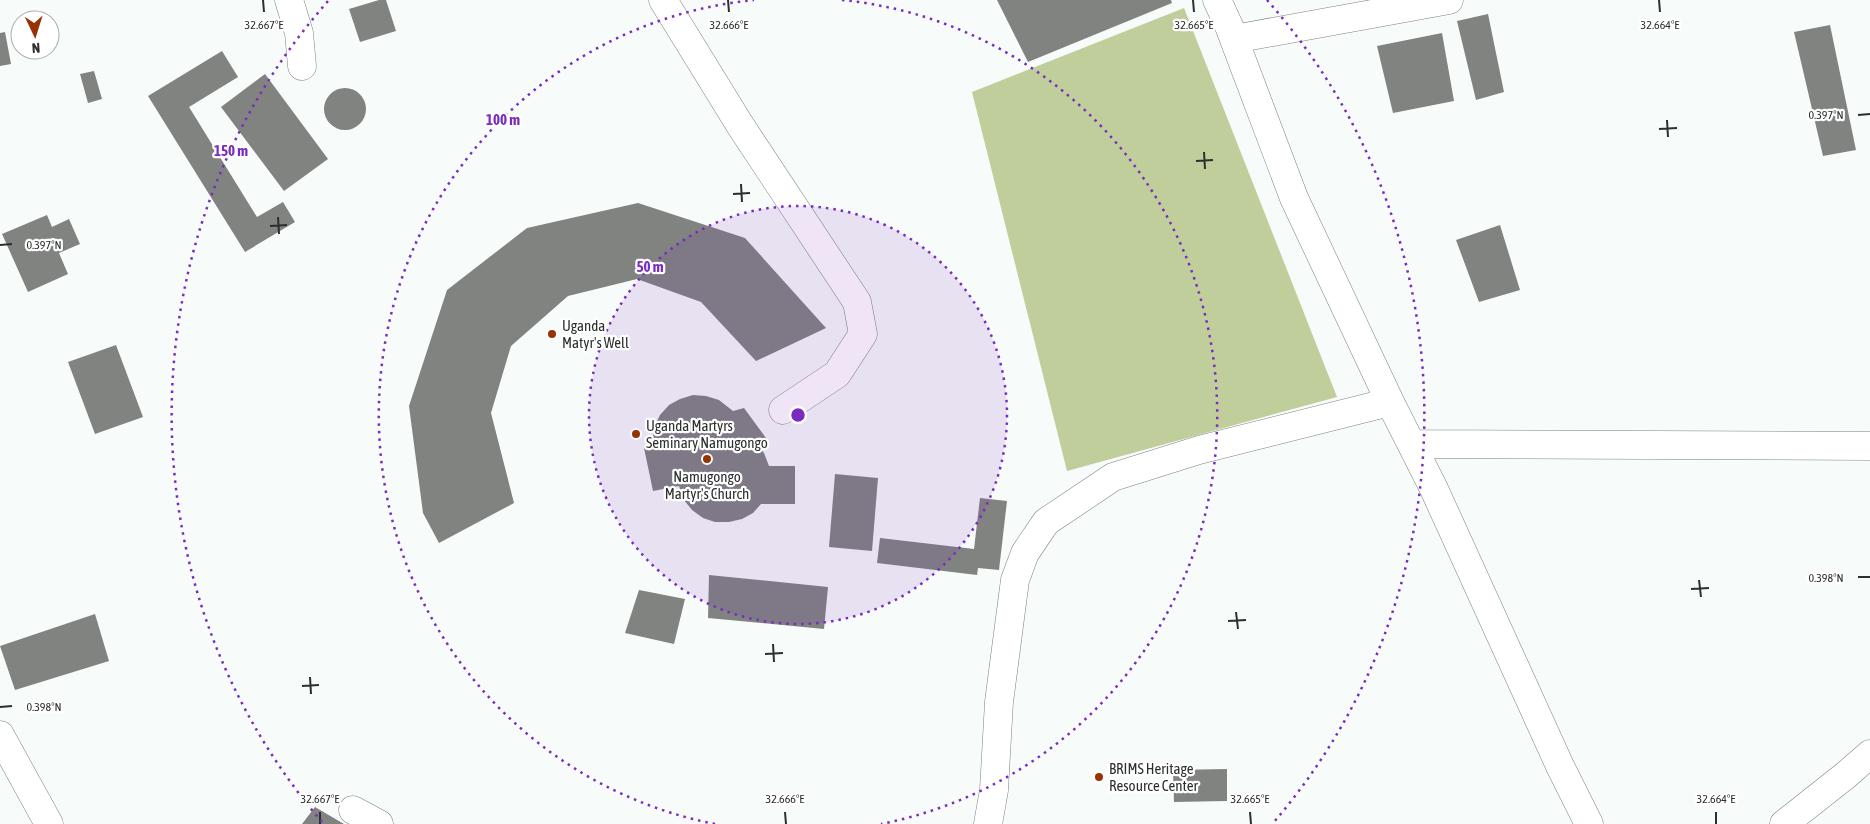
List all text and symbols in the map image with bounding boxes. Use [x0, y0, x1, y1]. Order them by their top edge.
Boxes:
north arrow [10, 10, 60, 60]
text: 32.667°E [245, 18, 283, 32]
text: 32.666°E [710, 18, 748, 32]
text: 32.665°E [1175, 18, 1213, 32]
text: 32.664°E [1641, 18, 1679, 32]
text: N [31, 40, 41, 56]
text: 0.397°N [1808, 108, 1844, 122]
text: 100 m [486, 111, 520, 128]
text: 150 m [214, 142, 248, 159]
text: 0.397°N [26, 238, 62, 252]
text: 50 m [637, 258, 664, 275]
place label: Uganda Matyr's Well [562, 317, 629, 351]
marker: Uganda Matyr's Well [546, 328, 558, 340]
centre of rings [789, 406, 807, 424]
place label: Uganda Martyrs Seminary Namugongo [646, 417, 768, 451]
marker: Uganda Martyrs Seminary Namugongo [630, 428, 642, 440]
marker: Namugongo Martyr's Church [701, 453, 713, 465]
place label: Namugongo Martyr's Church [665, 468, 749, 502]
text: 0.398°N [1808, 571, 1844, 585]
text: 0.398°N [26, 700, 62, 714]
place label: BRIMS Heritage Resource Center [1109, 760, 1199, 794]
marker: BRIMS Heritage Resource Center [1093, 771, 1105, 783]
text: 32.667°E [301, 792, 339, 806]
text: 32.666°E [766, 792, 804, 806]
text: 32.665°E [1231, 792, 1269, 806]
text: 32.664°E [1697, 792, 1735, 806]

